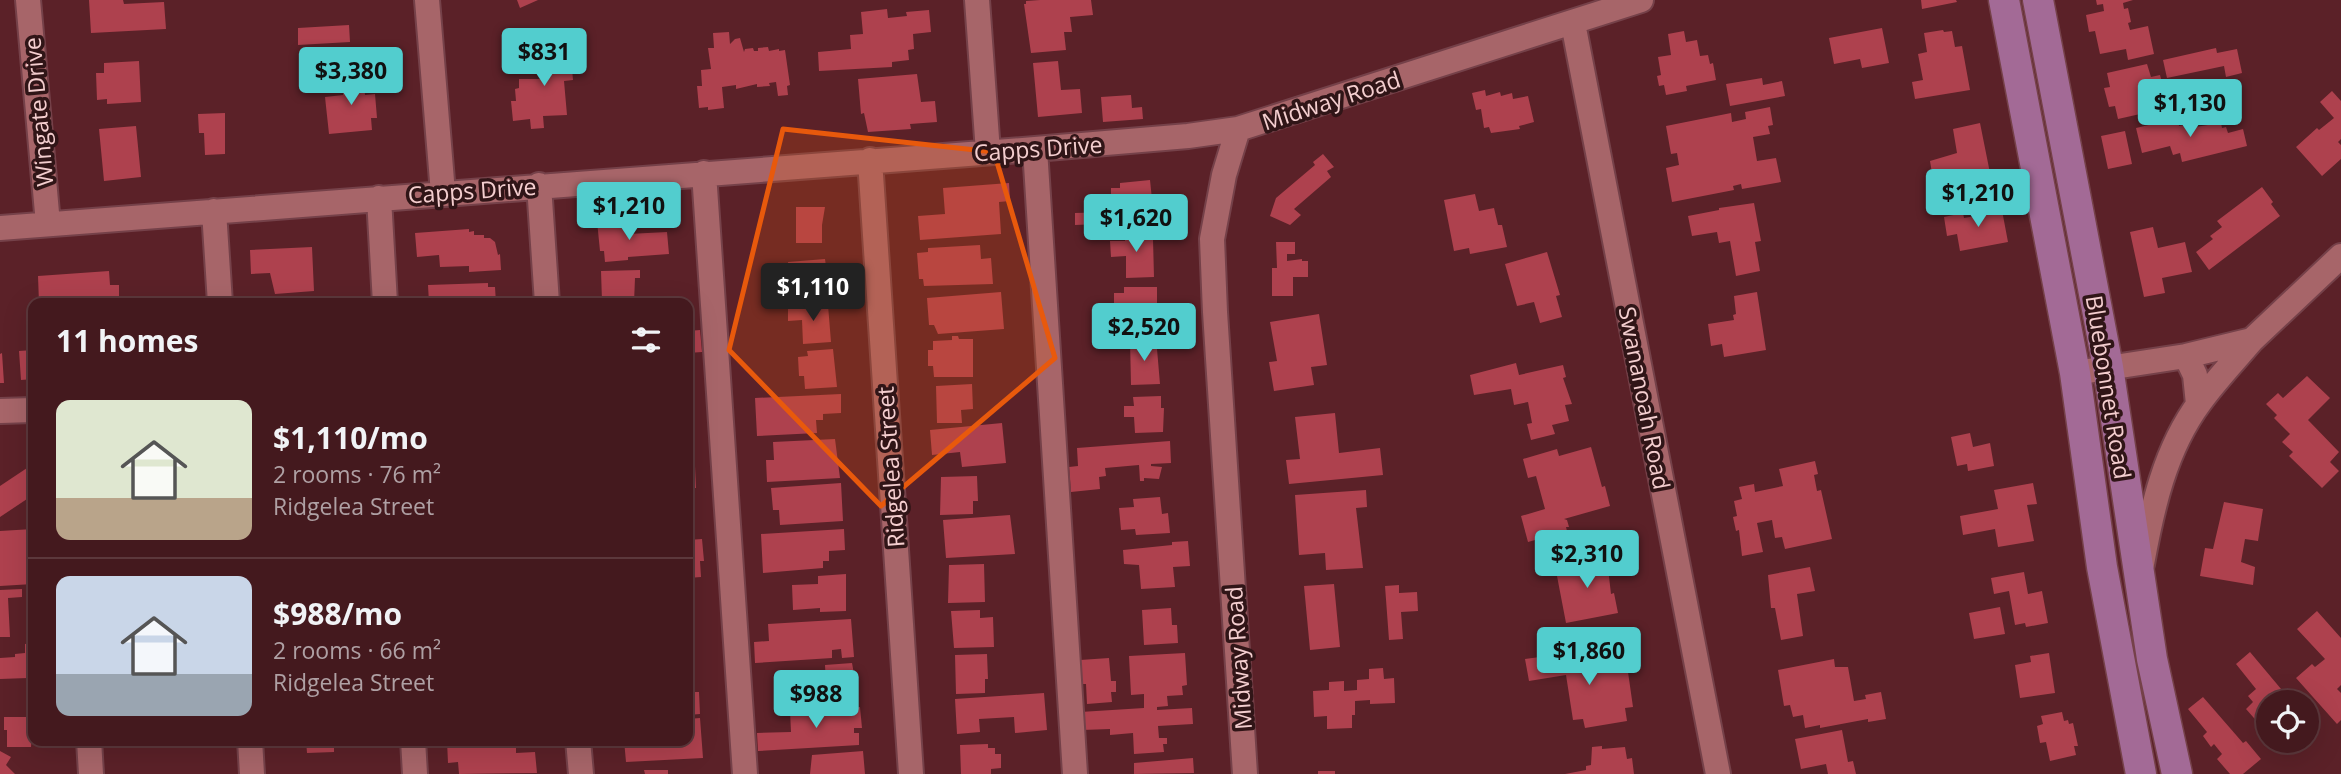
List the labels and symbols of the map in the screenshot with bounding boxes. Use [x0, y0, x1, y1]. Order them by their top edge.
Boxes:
pin: $831 [503, 28, 585, 88]
street label: Wingate Drive [16, 36, 60, 188]
pin: $3,380 [294, 48, 408, 107]
street label: Midway Road [1258, 63, 1404, 137]
pin: $1,130 [2133, 80, 2247, 139]
street label: Capps Drive [973, 128, 1103, 168]
street label: Capps Drive [407, 170, 537, 210]
pin: $1,210 [1921, 170, 2035, 229]
pin: $1,210 [572, 182, 686, 242]
pin: $1,620 [1079, 194, 1193, 254]
pin: $1,110 [756, 264, 870, 323]
street label: Bluebonnet Road [2079, 293, 2139, 481]
pin: $2,520 [1087, 304, 1201, 363]
street label: Swananoah Road [1612, 304, 1678, 492]
street label: Ridgelea Street [868, 385, 912, 549]
pin: $2,310 [1530, 530, 1644, 590]
street label: Midway Road [1217, 585, 1259, 731]
pin: $1,860 [1532, 628, 1646, 687]
pin: $988 [775, 670, 857, 730]

